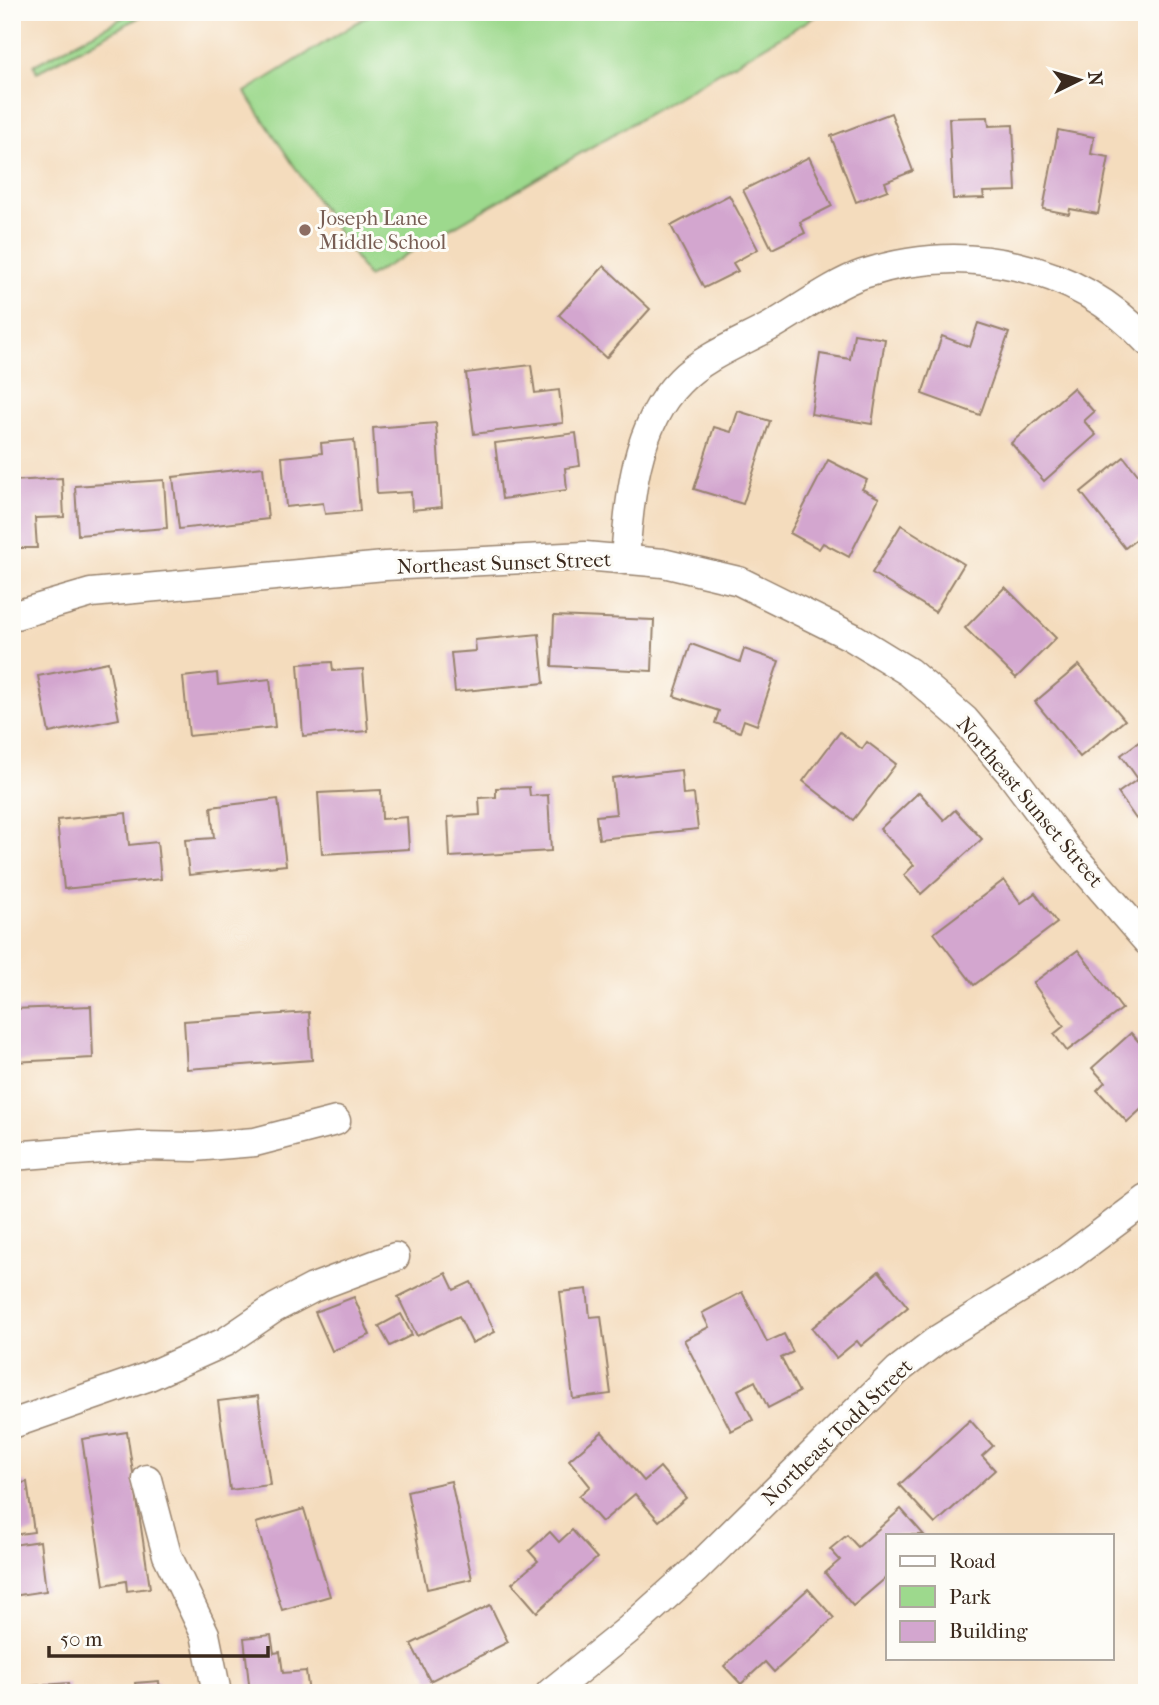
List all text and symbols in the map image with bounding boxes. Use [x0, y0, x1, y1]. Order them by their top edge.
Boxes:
north arrow [1044, 46, 1114, 116]
text: N [1083, 70, 1107, 87]
place label: Joseph Lane Middle School [317, 206, 447, 254]
marker: Joseph Lane Middle School [297, 222, 313, 238]
street label: Northeast Sunset Street [396, 547, 612, 579]
street label: Northeast Sunset Street [952, 712, 1108, 892]
street label: Northeast Todd Street [757, 1354, 918, 1510]
legend [886, 1534, 1114, 1660]
text: Road [949, 1549, 996, 1573]
text: Park [949, 1585, 991, 1609]
scale bar [49, 1614, 268, 1658]
text: Building [949, 1619, 1028, 1643]
text: 50 m [60, 1627, 103, 1651]

